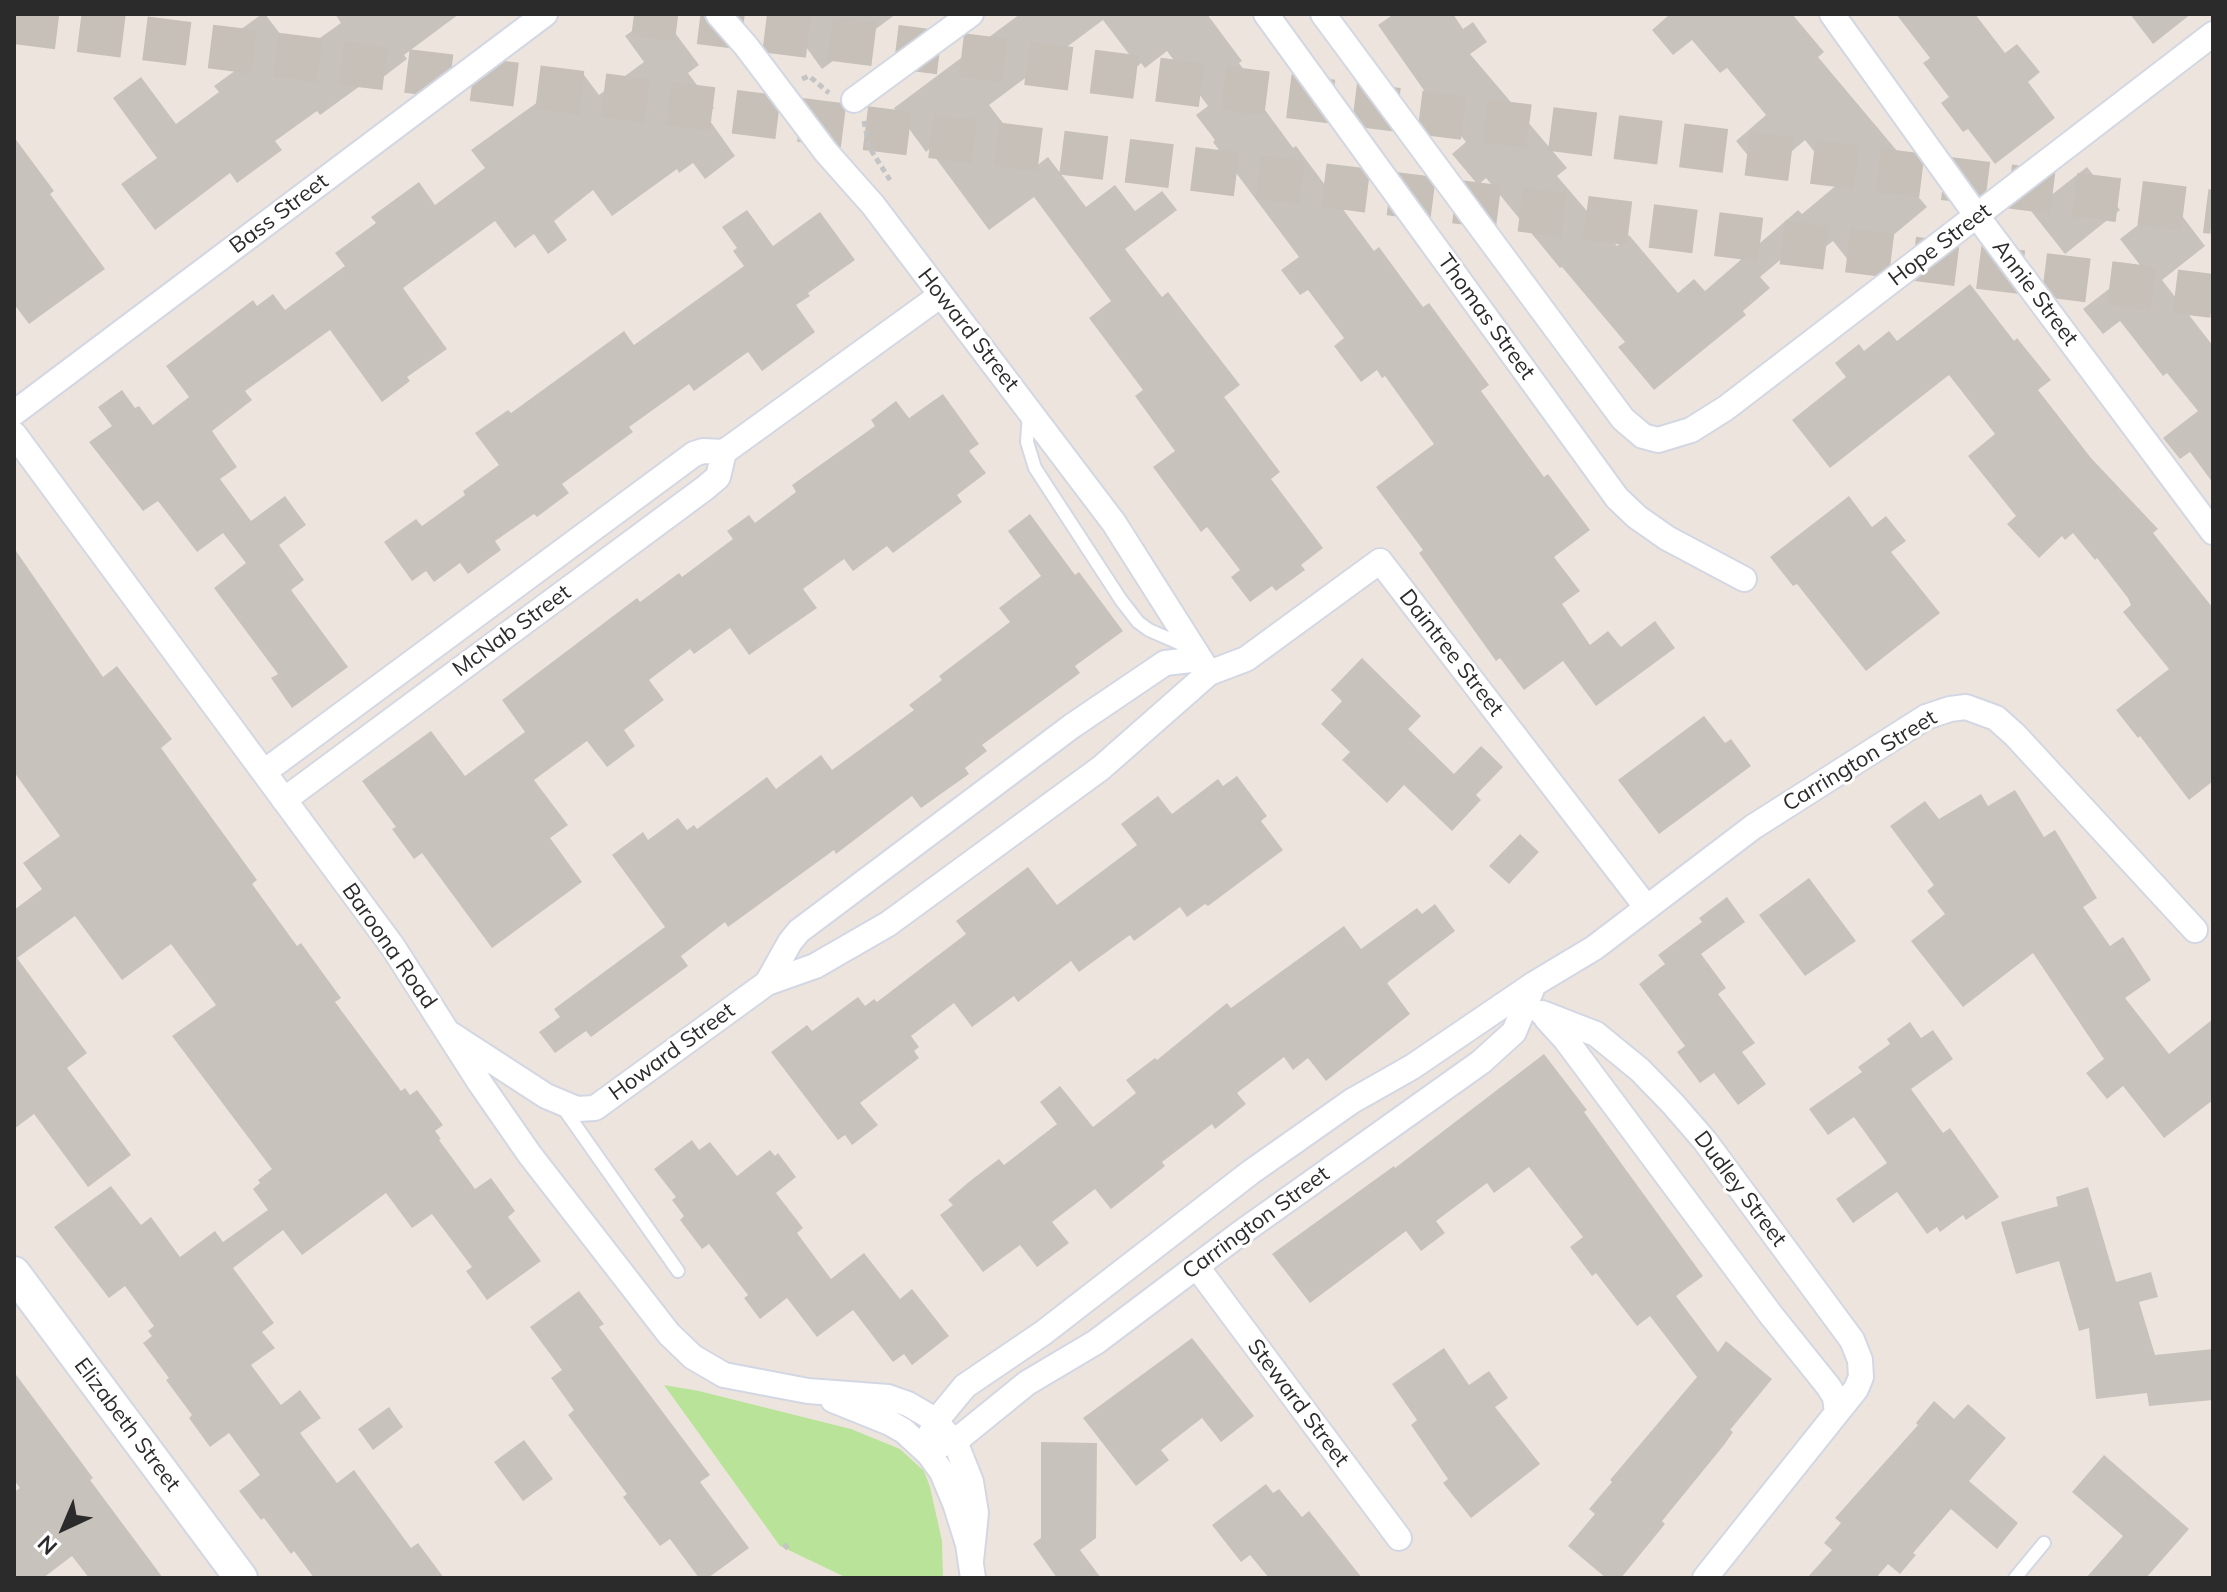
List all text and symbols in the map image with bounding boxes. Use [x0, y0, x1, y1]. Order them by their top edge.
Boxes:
street label: Bass Street [225, 168, 333, 260]
street label: Hope Street [1884, 198, 1996, 292]
street label: Annie Street [1987, 235, 2083, 351]
street label: Thomas Street [1432, 249, 1540, 385]
street label: Howard Street [912, 263, 1024, 397]
street label: McNab Street [448, 579, 576, 683]
street label: Daintree Street [1393, 584, 1509, 722]
street label: Carrington Street [1778, 705, 1942, 817]
street label: Baroona Road [336, 878, 442, 1014]
street label: Howard Street [604, 998, 740, 1106]
street label: Dudley Street [1688, 1126, 1792, 1252]
street label: Carrington Street [1178, 1161, 1334, 1285]
street label: Steward Street [1241, 1334, 1355, 1472]
street label: Elizabeth Street [68, 1353, 186, 1497]
north arrow [24, 1488, 104, 1568]
text: N [32, 1529, 63, 1561]

